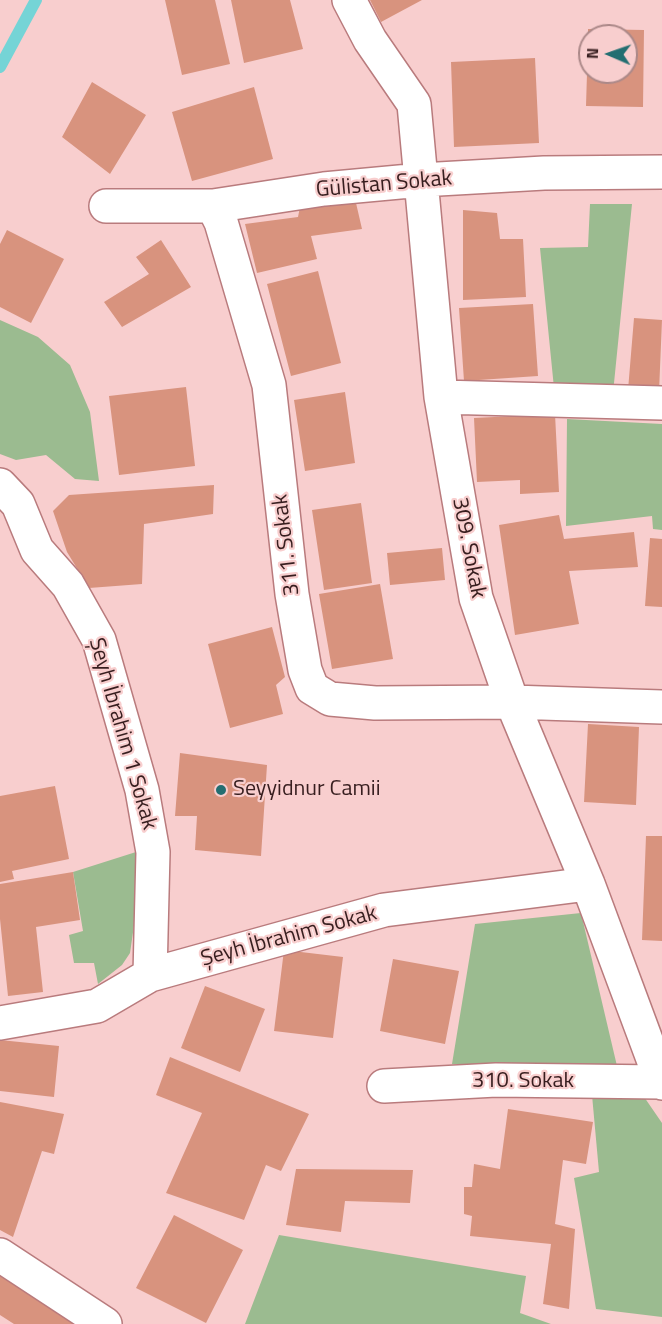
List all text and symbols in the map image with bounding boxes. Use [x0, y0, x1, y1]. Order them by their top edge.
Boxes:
north arrow [578, 24, 638, 84]
text: N [580, 47, 604, 59]
street label: Gülistan Sokak [315, 166, 453, 204]
street label: 311. Sokak [268, 493, 306, 597]
street label: 309. Sokak [445, 495, 491, 601]
street label: Şeyh İbrahim 1 Sokak [82, 635, 162, 833]
place label: Seyyidnur Camii [233, 777, 381, 803]
marker: Seyyidnur Camii [214, 783, 228, 797]
street label: Şeyh İbrahim Sokak [198, 901, 380, 973]
street label: 310. Sokak [472, 1069, 574, 1095]

